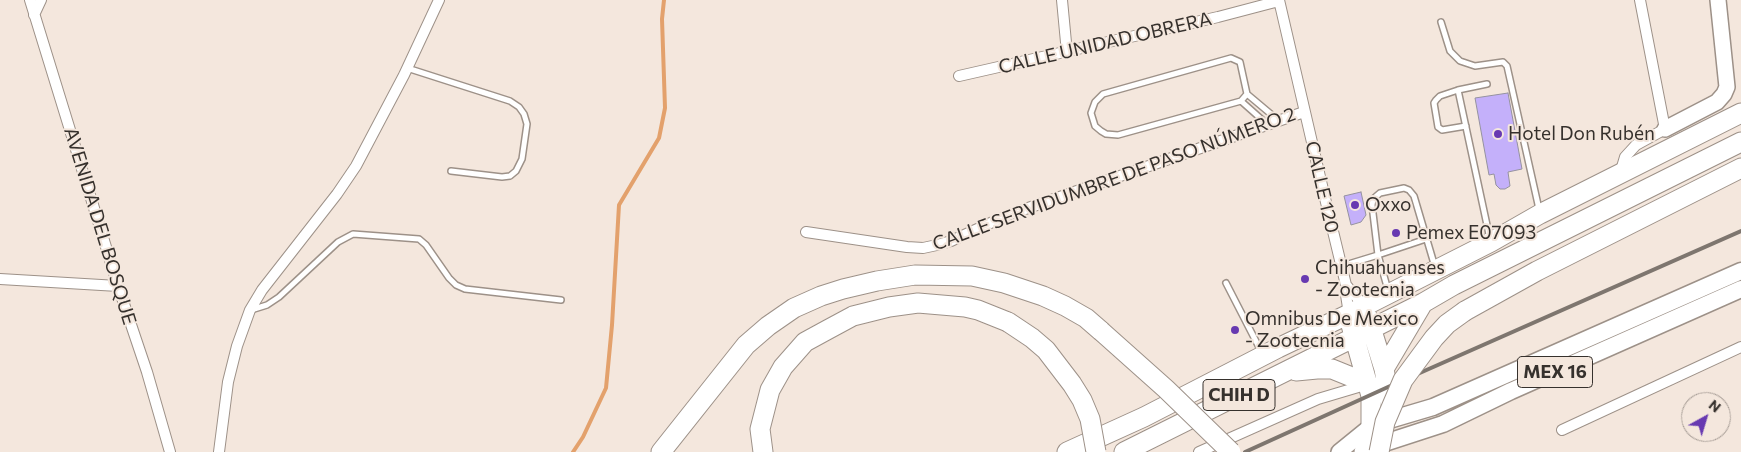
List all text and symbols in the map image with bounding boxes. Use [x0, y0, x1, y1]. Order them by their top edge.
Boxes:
street label: CALLE UNIDAD OBRERA [996, 7, 1214, 79]
street label: CALLE SERVIDUMBRE DE PASO NÚMERO 2 [929, 103, 1299, 255]
place label: Hotel Don Rubén [1508, 123, 1655, 145]
street label: AVENIDA DEL BOSQUE [59, 125, 141, 327]
marker: Hotel Don Rubén [1492, 128, 1504, 140]
street label: CALLE 120 [1300, 139, 1344, 235]
place label: Oxxo [1365, 194, 1411, 216]
marker: Oxxo [1349, 199, 1361, 211]
place label: Pemex E07093 [1406, 222, 1536, 244]
marker: Pemex E07093 [1390, 227, 1402, 239]
place label: Chihuahuanses - Zootecnia [1315, 257, 1445, 301]
marker: Chihuahuanses - Zootecnia [1299, 273, 1311, 285]
place label: Omnibus De Mexico - Zootecnia [1245, 308, 1419, 352]
marker: Omnibus De Mexico - Zootecnia [1229, 324, 1241, 336]
road number: MEX 16 [1518, 357, 1592, 388]
road number: CHIH D [1203, 380, 1275, 410]
north arrow [1681, 392, 1731, 442]
text: N [1706, 396, 1725, 416]

